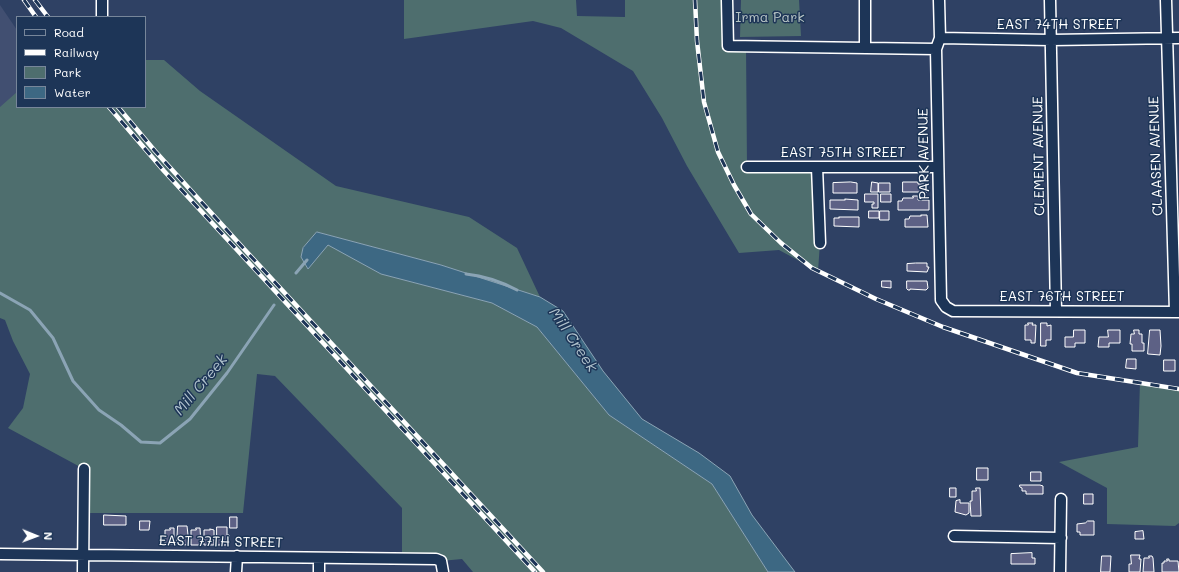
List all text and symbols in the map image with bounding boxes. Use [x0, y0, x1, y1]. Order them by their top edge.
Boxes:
park label: Irma Park [735, 10, 805, 26]
legend [16, 16, 146, 108]
street label: EAST 74TH STREET [997, 17, 1121, 33]
text: Road [54, 24, 84, 40]
text: Railway [54, 44, 99, 60]
text: Park [54, 64, 81, 80]
text: Water [54, 84, 91, 100]
street label: CLEMENT AVENUE [1030, 96, 1048, 216]
street label: CLAASEN AVENUE [1146, 96, 1166, 216]
street label: PARK AVENUE [915, 108, 933, 200]
street label: EAST 75TH STREET [781, 145, 905, 161]
street label: EAST 76TH STREET [1000, 289, 1124, 305]
water label: Mill Creek [545, 304, 601, 376]
water label: Mill Creek [170, 351, 232, 419]
north arrow [16, 516, 56, 556]
text: N [41, 532, 56, 541]
street label: EAST 77TH STREET [159, 533, 283, 551]

